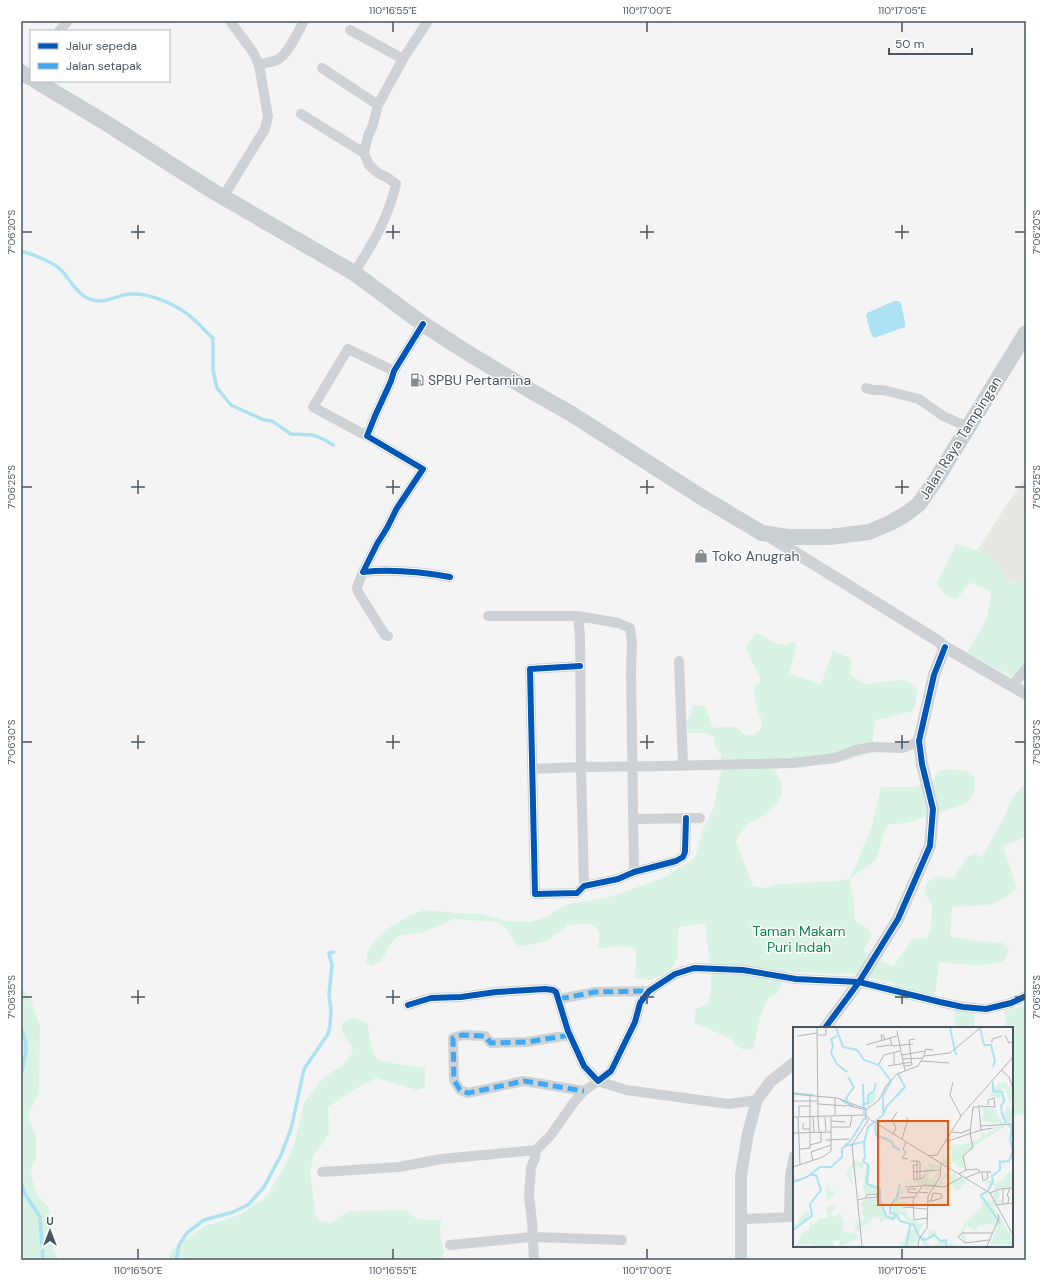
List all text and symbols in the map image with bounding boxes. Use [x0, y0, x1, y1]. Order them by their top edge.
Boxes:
text: 110°16'55"E [369, 4, 417, 17]
text: 110°17'00"E [622, 4, 672, 17]
text: 110°17'05"E [878, 4, 926, 17]
legend [30, 30, 170, 82]
scale bar [889, 30, 972, 56]
text: 50 m [895, 36, 924, 52]
text: Jalur sepeda [66, 38, 137, 54]
text: Jalan setapak [66, 58, 142, 74]
text: 7°06'20"S [5, 209, 18, 254]
text: 7°06'20"S [1030, 209, 1043, 254]
place label: SPBU Pertamina [428, 371, 531, 389]
fuel station icon: SPBU Pertamina [409, 372, 425, 388]
street label: Jalan Raya Tampingan [915, 373, 1005, 503]
text: 7°06'25"S [5, 465, 18, 509]
text: 7°06'25"S [1030, 465, 1043, 509]
place label: Toko Anugrah [712, 547, 800, 565]
shop icon: Toko Anugrah [693, 548, 709, 564]
text: 7°06'30"S [5, 719, 18, 764]
text: 7°06'30"S [1030, 719, 1043, 764]
park label: Taman Makam Puri Indah [753, 922, 845, 956]
text: 7°06'35"S [5, 975, 18, 1019]
text: 7°06'35"S [1030, 975, 1043, 1019]
inset map [793, 1027, 1013, 1247]
north arrow [30, 1211, 70, 1251]
text: U [46, 1214, 54, 1228]
text: 110°16'50"E [114, 1264, 163, 1277]
text: 110°16'55"E [369, 1264, 417, 1277]
text: 110°17'00"E [622, 1264, 672, 1277]
text: 110°17'05"E [878, 1264, 926, 1277]

